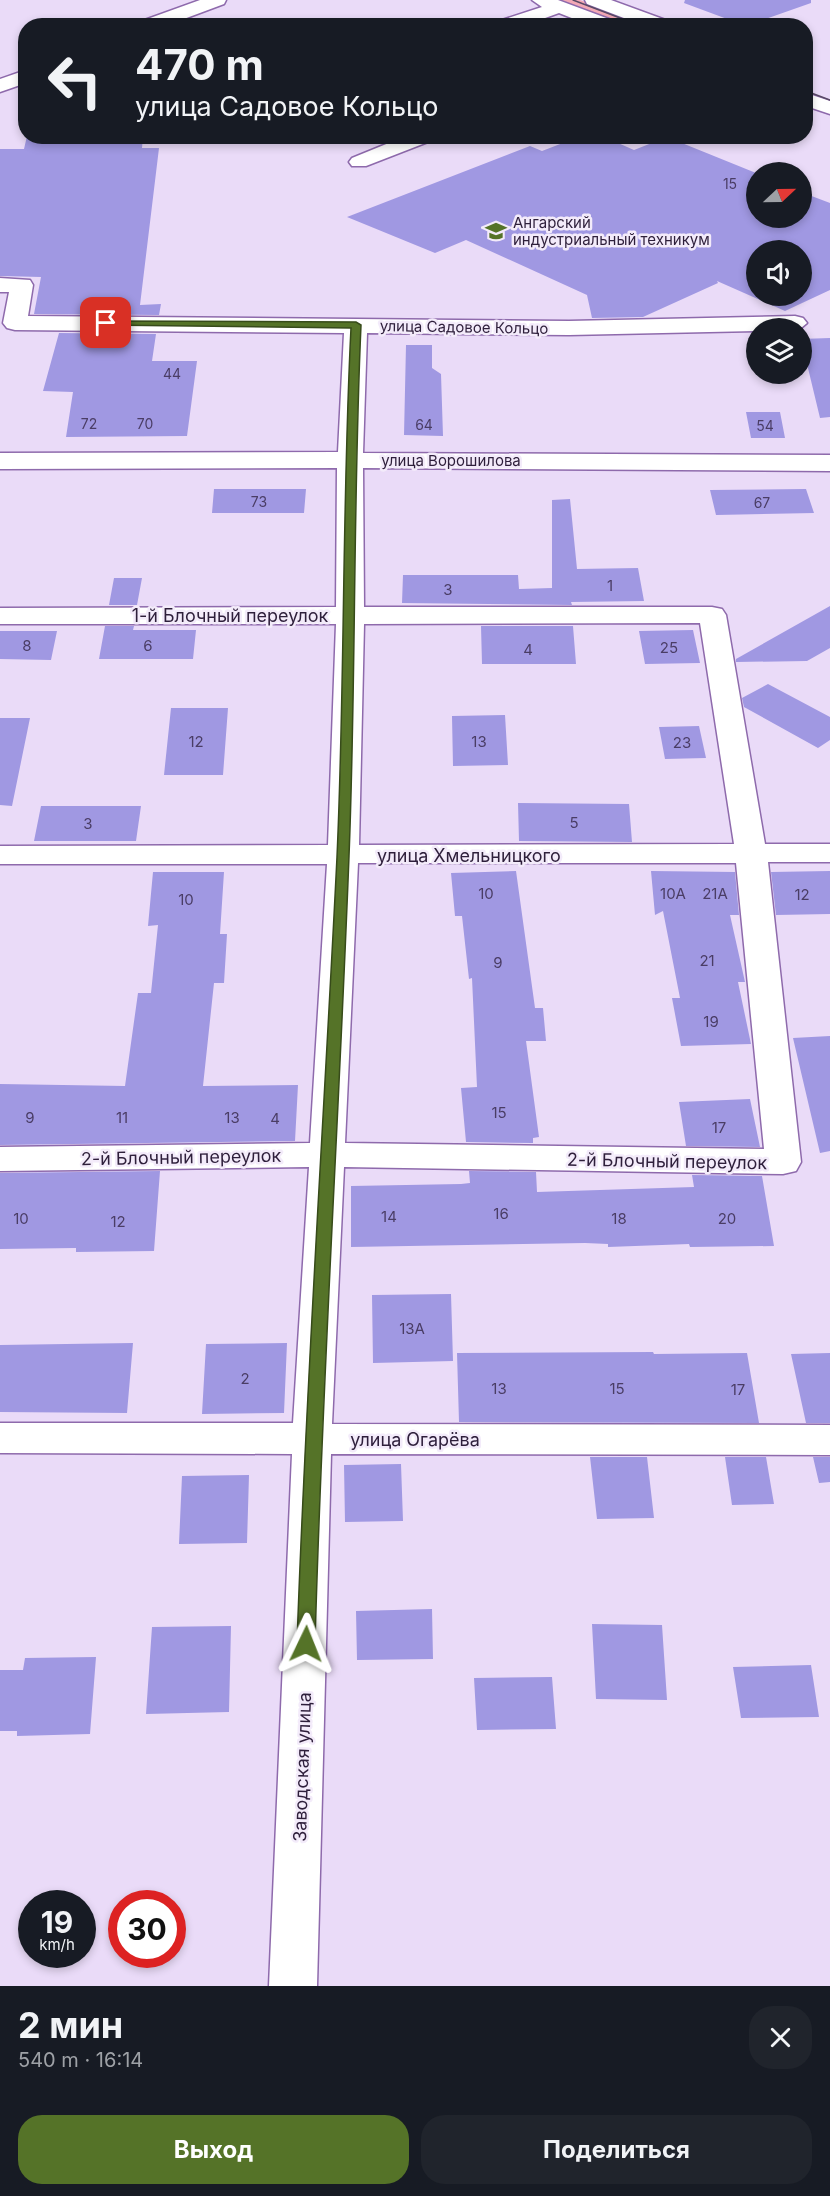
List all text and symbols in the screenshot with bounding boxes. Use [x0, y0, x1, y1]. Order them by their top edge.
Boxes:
text: 470 m [135, 39, 264, 90]
icon: left [36, 42, 114, 120]
text: улица Садовое Кольцо [135, 90, 438, 123]
north arrow [746, 162, 812, 228]
map controls [746, 162, 812, 384]
house number: 15 [723, 175, 737, 192]
place label: Ангарский индустриальный техникум [513, 213, 710, 249]
school or university icon: Ангарский индустриальный техникум [484, 219, 508, 243]
button: sound [746, 240, 812, 306]
pin [80, 297, 131, 348]
icon: arrive [89, 306, 122, 339]
street label: улица Садовое Кольцо [380, 316, 548, 338]
button: layers [746, 318, 812, 384]
house number: 44 [163, 365, 181, 382]
house number: 72 [81, 415, 97, 432]
house number: 70 [137, 415, 153, 432]
house number: 64 [415, 416, 433, 433]
house number: 54 [756, 417, 774, 434]
street label: улица Ворошилова [381, 451, 521, 470]
house number: 73 [251, 493, 267, 510]
house number: 67 [754, 494, 770, 511]
house number: 1 [607, 576, 613, 595]
house number: 3 [443, 580, 453, 599]
street label: 1-й Блочный переулок [132, 605, 329, 626]
house number: 8 [22, 636, 32, 655]
house number: 6 [143, 636, 153, 655]
house number: 25 [660, 638, 678, 657]
house number: 4 [523, 640, 533, 659]
house number: 12 [188, 732, 204, 751]
house number: 13 [471, 732, 487, 751]
house number: 23 [673, 733, 691, 752]
house number: 5 [569, 813, 579, 832]
house number: 3 [83, 814, 93, 833]
street label: улица Хмельницкого [377, 845, 561, 866]
house number: 10 [478, 884, 494, 903]
house number: 10А [660, 884, 686, 903]
house number: 21А [702, 884, 728, 903]
house number: 12 [794, 885, 810, 904]
house number: 10 [178, 890, 194, 909]
house number: 21 [699, 951, 715, 970]
house number: 9 [493, 953, 503, 972]
house number: 19 [703, 1012, 719, 1031]
house number: 15 [491, 1103, 507, 1122]
house number: 9 [25, 1108, 35, 1127]
house number: 11 [116, 1108, 128, 1127]
house number: 13 [224, 1108, 240, 1127]
house number: 4 [270, 1109, 280, 1128]
house number: 17 [712, 1118, 726, 1137]
street label: 2-й Блочный переулок [81, 1145, 282, 1169]
street label: 2-й Блочный переулок [567, 1149, 768, 1173]
house number: 16 [493, 1204, 509, 1223]
house number: 14 [381, 1207, 397, 1226]
house number: 10 [13, 1209, 29, 1228]
house number: 18 [611, 1209, 627, 1228]
house number: 20 [718, 1209, 736, 1228]
house number: 12 [110, 1212, 126, 1231]
house number: 13А [399, 1319, 425, 1338]
house number: 2 [240, 1369, 250, 1388]
house number: 13 [491, 1379, 507, 1398]
house number: 15 [609, 1379, 625, 1398]
house number: 17 [731, 1380, 745, 1399]
street label: улица Огарёва [350, 1429, 480, 1450]
position arrow [274, 1612, 338, 1676]
street label: Заводская улица [289, 1692, 315, 1842]
speed limit sign: 30 [108, 1890, 186, 1968]
text: 19 [41, 1904, 73, 1940]
text: km/h [39, 1935, 75, 1954]
text: 2 мин [18, 2003, 123, 2047]
button: close [749, 2006, 812, 2069]
text: 540 m · 16:14 [18, 2048, 143, 2072]
button: Выход [18, 2115, 409, 2184]
button: Поделиться [421, 2115, 812, 2184]

